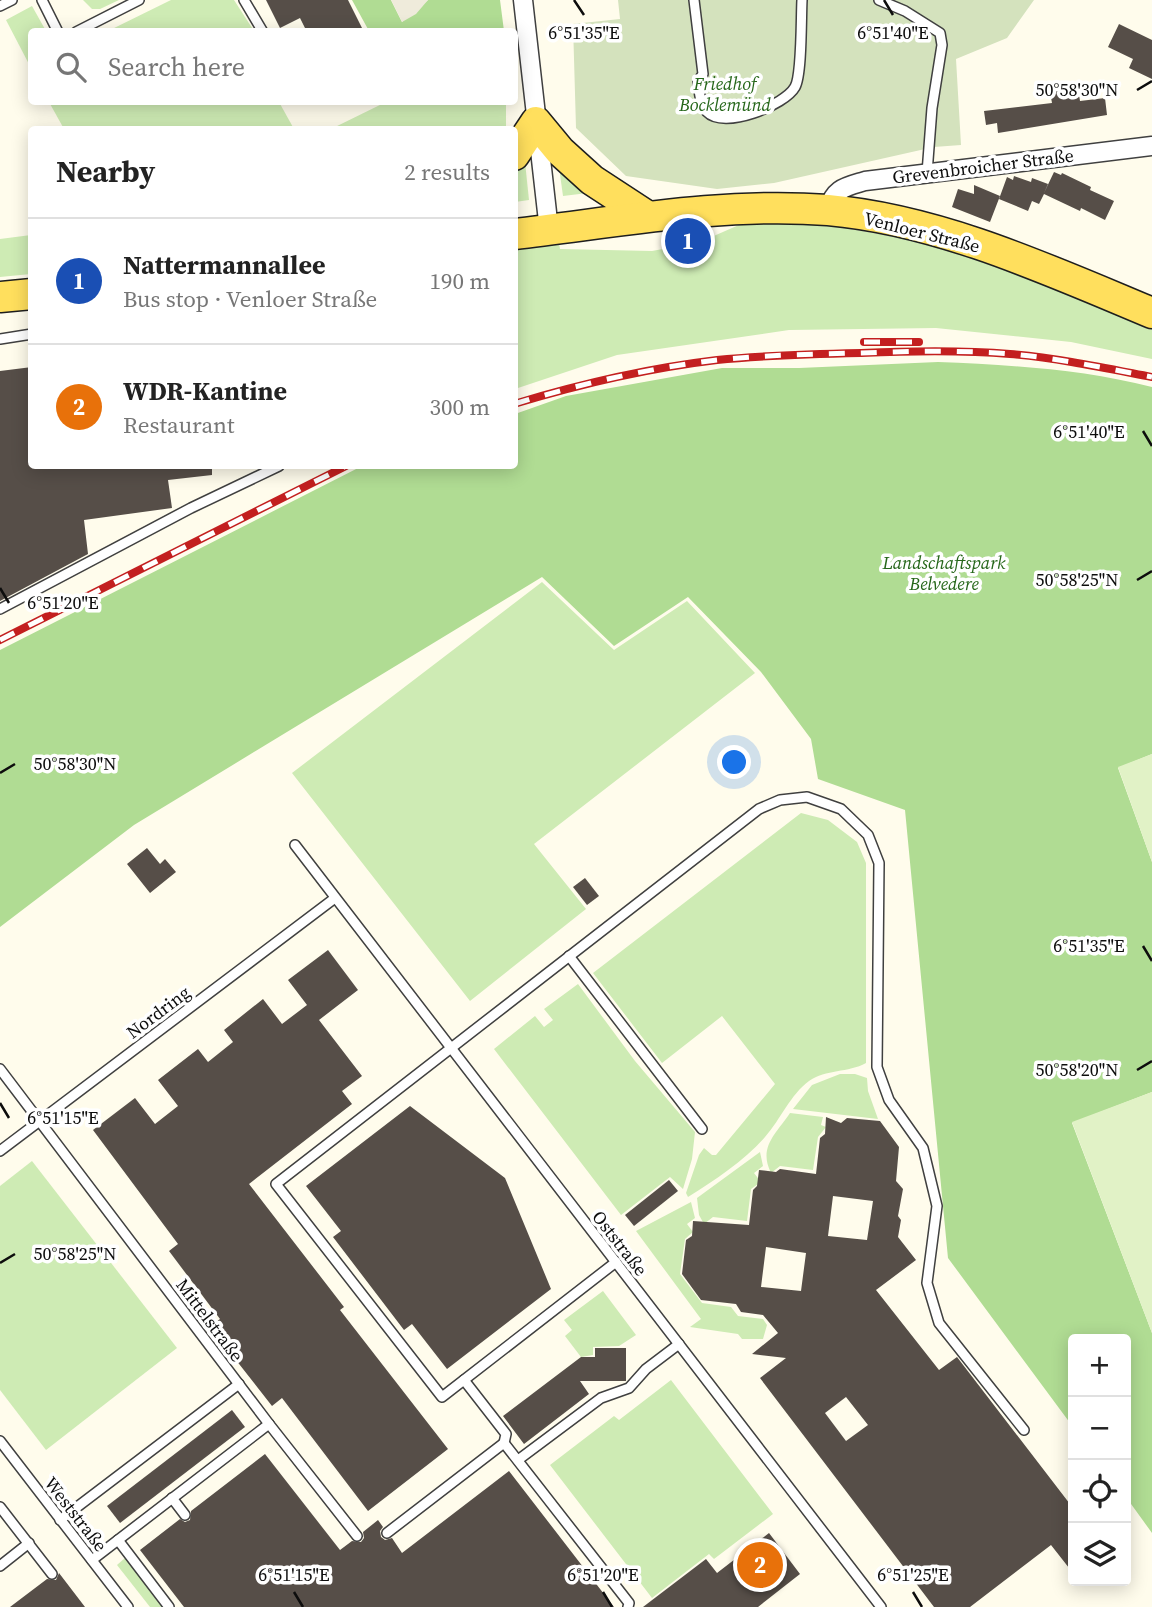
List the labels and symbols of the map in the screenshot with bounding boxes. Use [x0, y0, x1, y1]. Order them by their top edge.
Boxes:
text: 6°51'35"E [548, 20, 620, 45]
text: 6°51'40"E [857, 20, 929, 45]
park label: Friedhof Bocklemünd [678, 71, 772, 117]
text: 50°58'30"N [1036, 77, 1118, 102]
street label: Grevenbroicher Straße [891, 142, 1075, 190]
street label: Venloer Straße [861, 206, 983, 258]
pin: 1 [665, 215, 711, 267]
text: 6°51'40"E [1053, 419, 1125, 444]
park label: Landschaftspark Belvedere [881, 550, 1006, 596]
text: 50°58'25"N [1036, 567, 1118, 592]
text: 6°51'20"E [27, 590, 99, 615]
your location [717, 745, 751, 779]
text: 50°58'30"N [34, 751, 116, 776]
text: 6°51'35"E [1053, 933, 1125, 958]
street label: Nordring [121, 980, 195, 1044]
text: 50°58'20"N [1036, 1057, 1118, 1082]
text: 6°51'15"E [27, 1105, 99, 1130]
street label: Oststraße [587, 1205, 653, 1281]
text: 50°58'25"N [34, 1241, 116, 1266]
street label: Mittelstraße [171, 1273, 249, 1367]
street label: Weststraße [39, 1471, 113, 1557]
pin: 2 [737, 1539, 783, 1591]
text: 6°51'15"E [258, 1562, 330, 1587]
text: 6°51'20"E [567, 1562, 639, 1587]
text: 6°51'25"E [877, 1562, 949, 1587]

